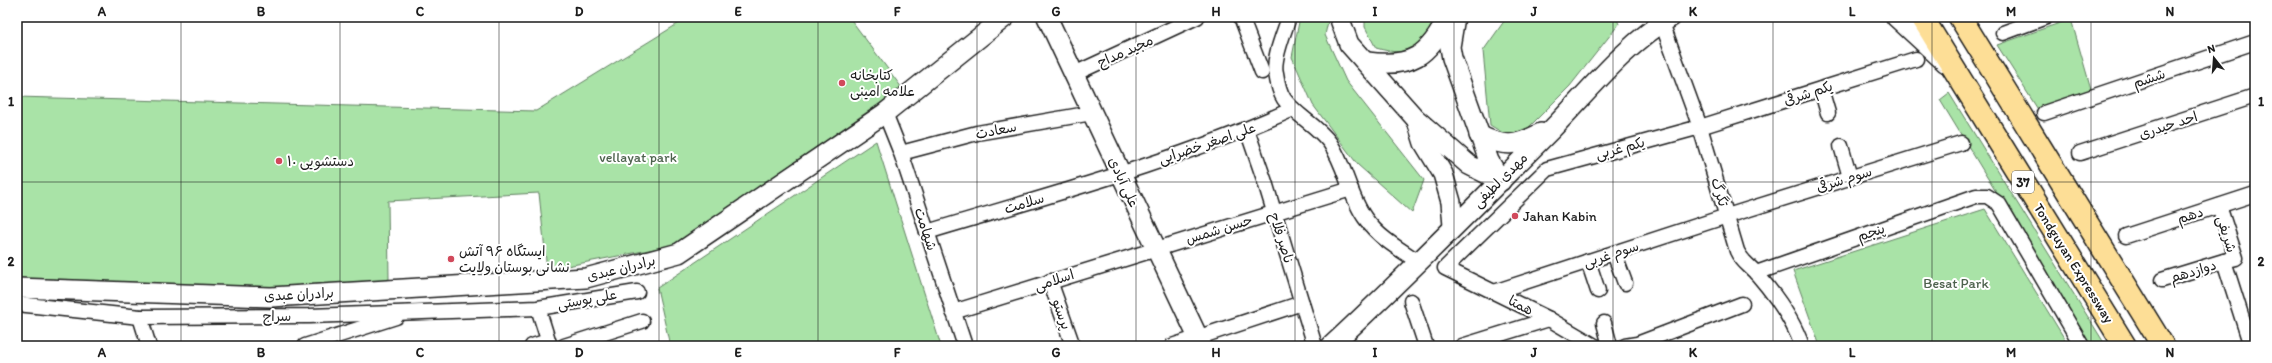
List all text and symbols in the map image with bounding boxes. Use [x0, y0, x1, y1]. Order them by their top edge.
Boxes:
text: A [97, 4, 107, 19]
text: B [257, 4, 266, 19]
text: C [416, 4, 425, 19]
text: D [575, 4, 584, 19]
text: E [734, 4, 742, 19]
text: F [894, 4, 901, 19]
text: G [1052, 4, 1061, 19]
text: H [1212, 4, 1221, 19]
text: I [1373, 4, 1378, 19]
text: J [1530, 4, 1538, 19]
text: K [1689, 4, 1698, 19]
text: L [1849, 4, 1856, 19]
text: M [2006, 4, 2016, 19]
text: N [2166, 4, 2175, 19]
street label: مجید مداح [1095, 32, 1156, 72]
north arrow [2194, 38, 2234, 78]
text: N [2206, 42, 2217, 56]
street label: ششم [2131, 65, 2168, 94]
place label: کتابخانه علامه امینی [850, 67, 916, 100]
marker: کتابخانه علامه امینی [837, 78, 847, 88]
street label: یکم شرقی [1782, 78, 1835, 111]
text: 1 [8, 94, 14, 109]
text: 1 [2258, 94, 2264, 109]
street label: احد حیدری [2137, 108, 2200, 143]
street label: سعادت [974, 118, 1018, 143]
street label: علی اصغر خضرایی [1156, 119, 1258, 168]
street label: یکم غربی [1594, 134, 1647, 165]
park label: vellayat park [599, 149, 677, 166]
street label: مهدی لطیفی [1469, 149, 1531, 211]
place label: دستشویی ۱۰ [287, 153, 354, 171]
street label: علی آبادی [1105, 154, 1143, 210]
marker: دستشویی ۱۰ [274, 156, 284, 166]
street label: سوم شرقی [1814, 163, 1875, 199]
road number: 37 [2012, 171, 2034, 193]
street label: تگرگ [1707, 176, 1732, 209]
street label: سلامت [1002, 189, 1046, 218]
street label: Tondguyan Expressway [2030, 200, 2118, 327]
street label: دهم [2175, 203, 2206, 230]
street label: شهامت [911, 206, 940, 253]
place label: Jahan Kabin [1523, 208, 1597, 225]
street label: ناصر فلاح [1265, 210, 1297, 266]
street label: حسن شمس [1184, 211, 1255, 248]
marker: Jahan Kabin [1510, 211, 1520, 221]
street label: شریفی [2213, 214, 2240, 255]
street label: پنجم [1855, 220, 1888, 247]
street label: سوم غربی [1581, 238, 1642, 274]
place label: ایستگاه ۹۶ آتش نشانی بوستان ولایت [459, 243, 570, 276]
street label: برادران عبدی [585, 252, 657, 285]
text: 2 [8, 254, 15, 269]
marker: ایستگاه ۹۶ آتش نشانی بوستان ولایت [446, 254, 456, 264]
text: 2 [2258, 254, 2265, 269]
street label: دوازدهم [2168, 256, 2219, 288]
street label: اسلامی [1032, 266, 1076, 295]
park label: Besat Park [1923, 275, 1989, 292]
street label: برادران عبدی [264, 284, 334, 305]
street label: علی پوستی [556, 286, 618, 314]
street label: همتا [1505, 292, 1536, 319]
street label: پرستو [1047, 296, 1075, 332]
street label: سراج [263, 308, 292, 326]
text: A [97, 345, 107, 360]
text: B [257, 345, 266, 360]
text: C [416, 345, 425, 360]
text: D [575, 345, 584, 360]
text: E [734, 345, 742, 360]
text: F [894, 345, 901, 360]
text: G [1052, 345, 1061, 360]
text: H [1212, 345, 1221, 360]
text: I [1373, 345, 1378, 360]
text: J [1530, 345, 1538, 360]
text: K [1689, 345, 1698, 360]
text: L [1849, 345, 1856, 360]
text: M [2006, 345, 2016, 360]
text: N [2166, 345, 2175, 360]

